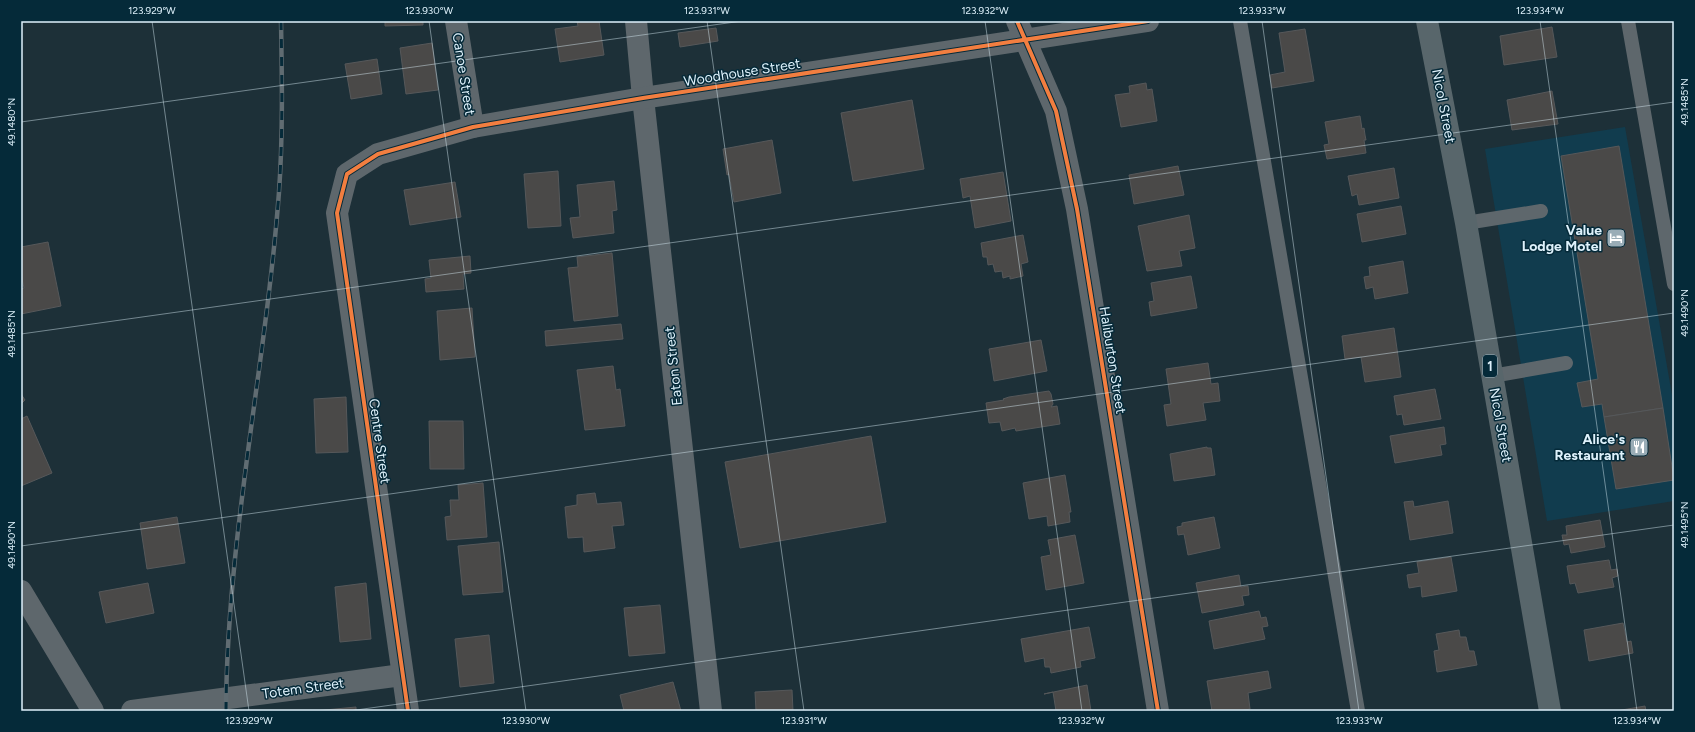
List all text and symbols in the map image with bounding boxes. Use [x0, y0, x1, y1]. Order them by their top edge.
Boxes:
text: 123.929°W [128, 4, 176, 17]
text: 123.930°W [405, 4, 453, 17]
text: 123.931°W [684, 4, 730, 17]
text: 123.932°W [961, 4, 1009, 17]
text: 123.933°W [1238, 4, 1286, 17]
text: 123.934°W [1516, 4, 1564, 17]
street label: Canoe Street [449, 32, 478, 117]
street label: Woodhouse Street [683, 55, 802, 90]
street label: Nicol Street [1428, 67, 1459, 145]
text: 49.1485°N [1678, 78, 1691, 126]
text: 49.1480°N [5, 98, 18, 146]
place label: Value Lodge Motel [1522, 222, 1602, 255]
hotel icon: Value Lodge Motel [1605, 227, 1627, 249]
text: 49.1490°N [1678, 289, 1691, 337]
street label: Haliburton Street [1096, 305, 1129, 415]
text: 49.1485°N [5, 310, 18, 358]
street label: Eaton Street [661, 326, 686, 406]
road number: 1 [1483, 355, 1497, 377]
street label: Nicol Street [1486, 386, 1515, 464]
street label: Centre Street [365, 397, 394, 485]
place label: Alice's Restaurant [1554, 431, 1625, 464]
restaurant icon: Alice's Restaurant [1628, 436, 1650, 458]
text: 49.1495°N [1678, 501, 1691, 549]
text: 49.1490°N [5, 521, 18, 569]
street label: Totem Street [261, 674, 345, 703]
text: 123.929°W [225, 714, 273, 727]
text: 123.930°W [502, 714, 550, 727]
text: 123.931°W [781, 714, 827, 727]
text: 123.932°W [1057, 714, 1105, 727]
text: 123.933°W [1335, 714, 1383, 727]
text: 123.934°W [1613, 714, 1661, 727]

